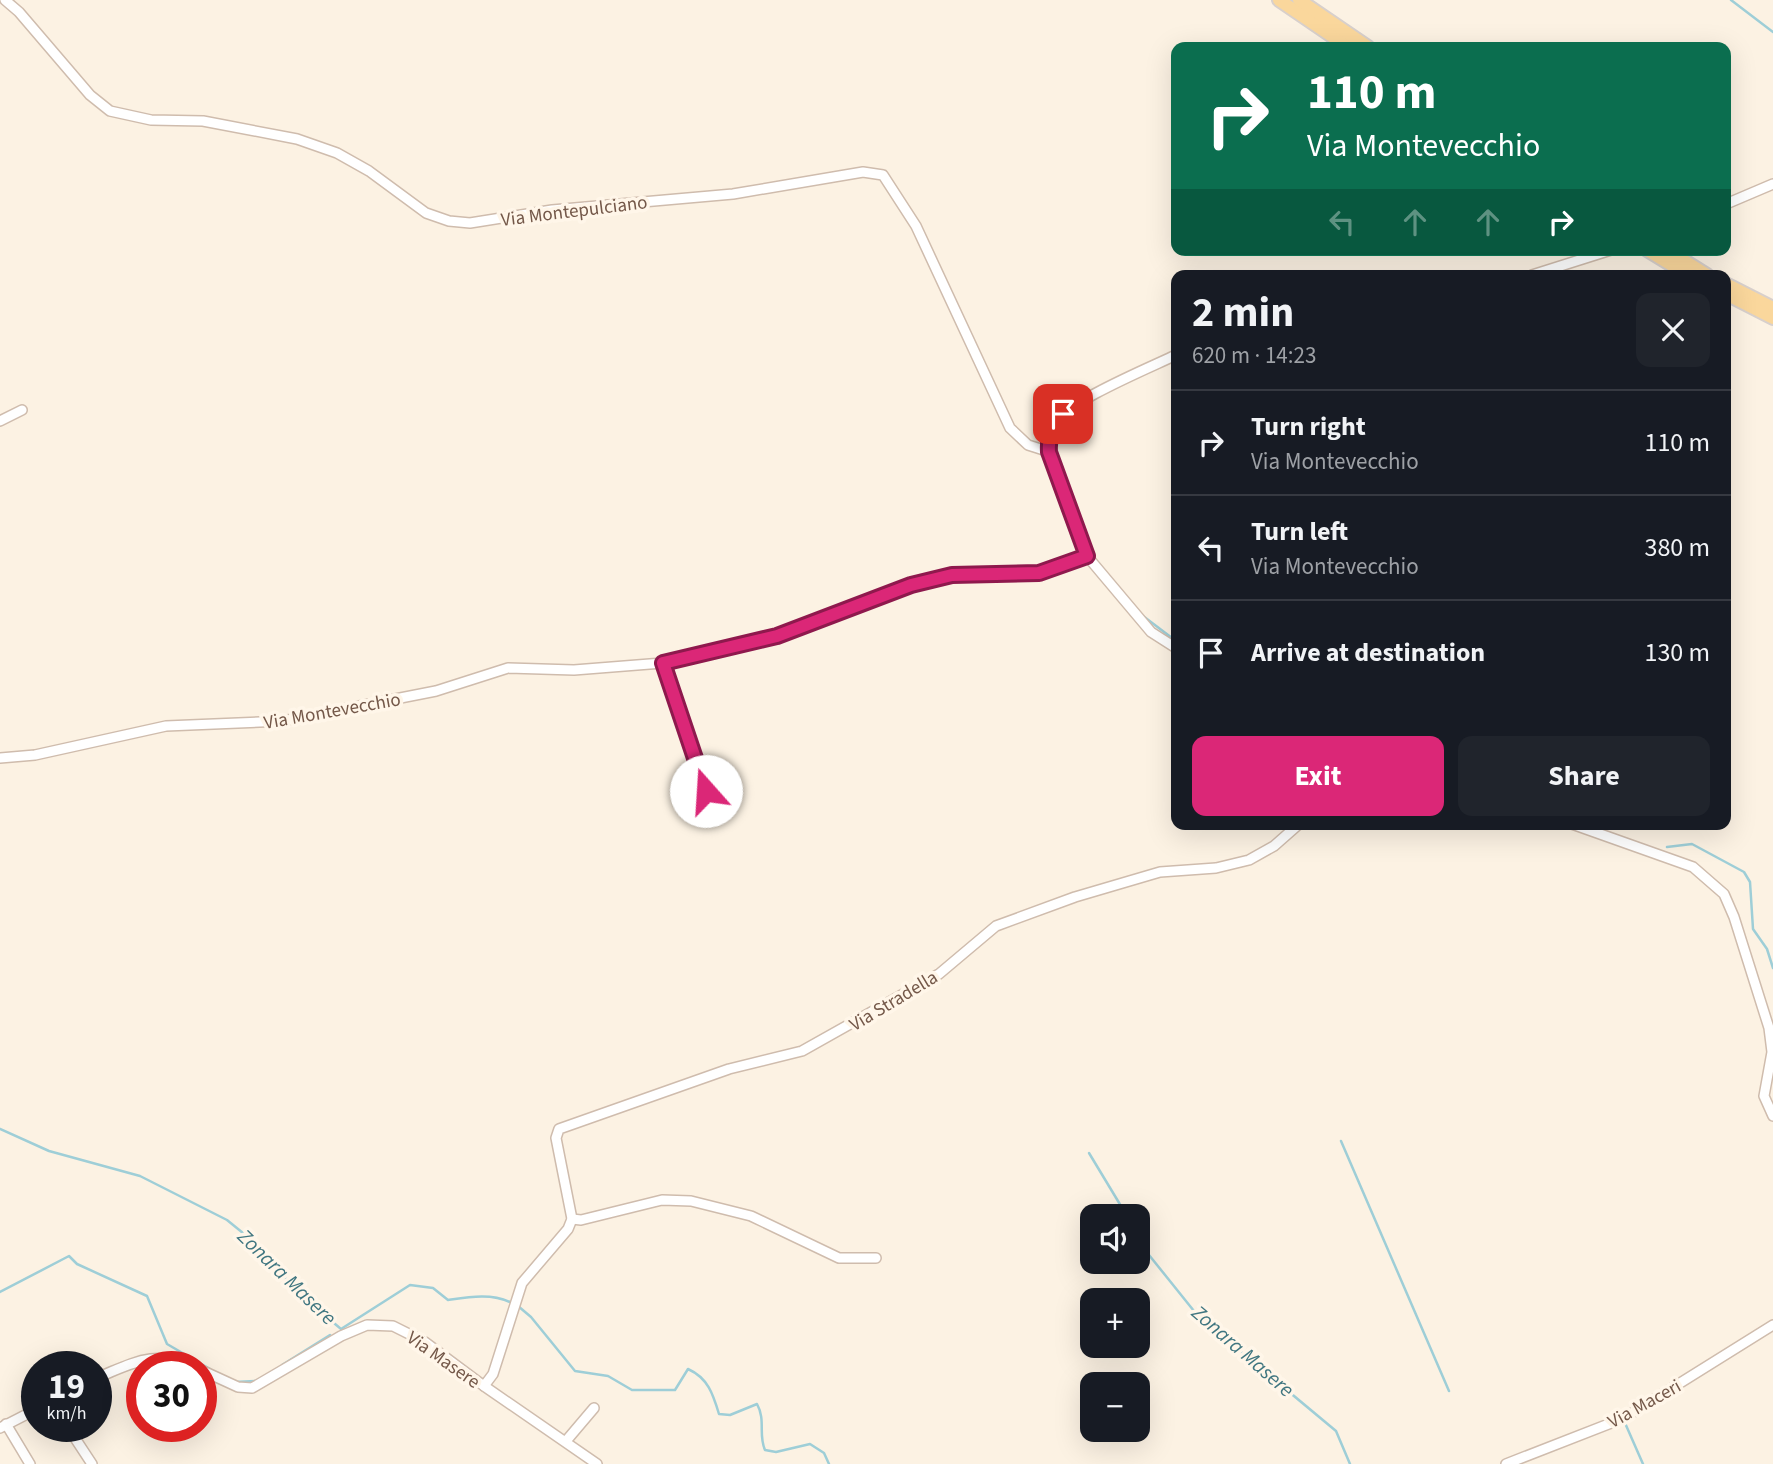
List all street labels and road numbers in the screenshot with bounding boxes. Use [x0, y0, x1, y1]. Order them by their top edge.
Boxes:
street label: Via Montepulciano [499, 189, 649, 234]
street label: Via Montevecchio [262, 686, 403, 737]
street label: Via Stradella [844, 964, 943, 1038]
street label: Via Masere [401, 1325, 485, 1396]
street label: Via Maceri [1603, 1373, 1686, 1436]

